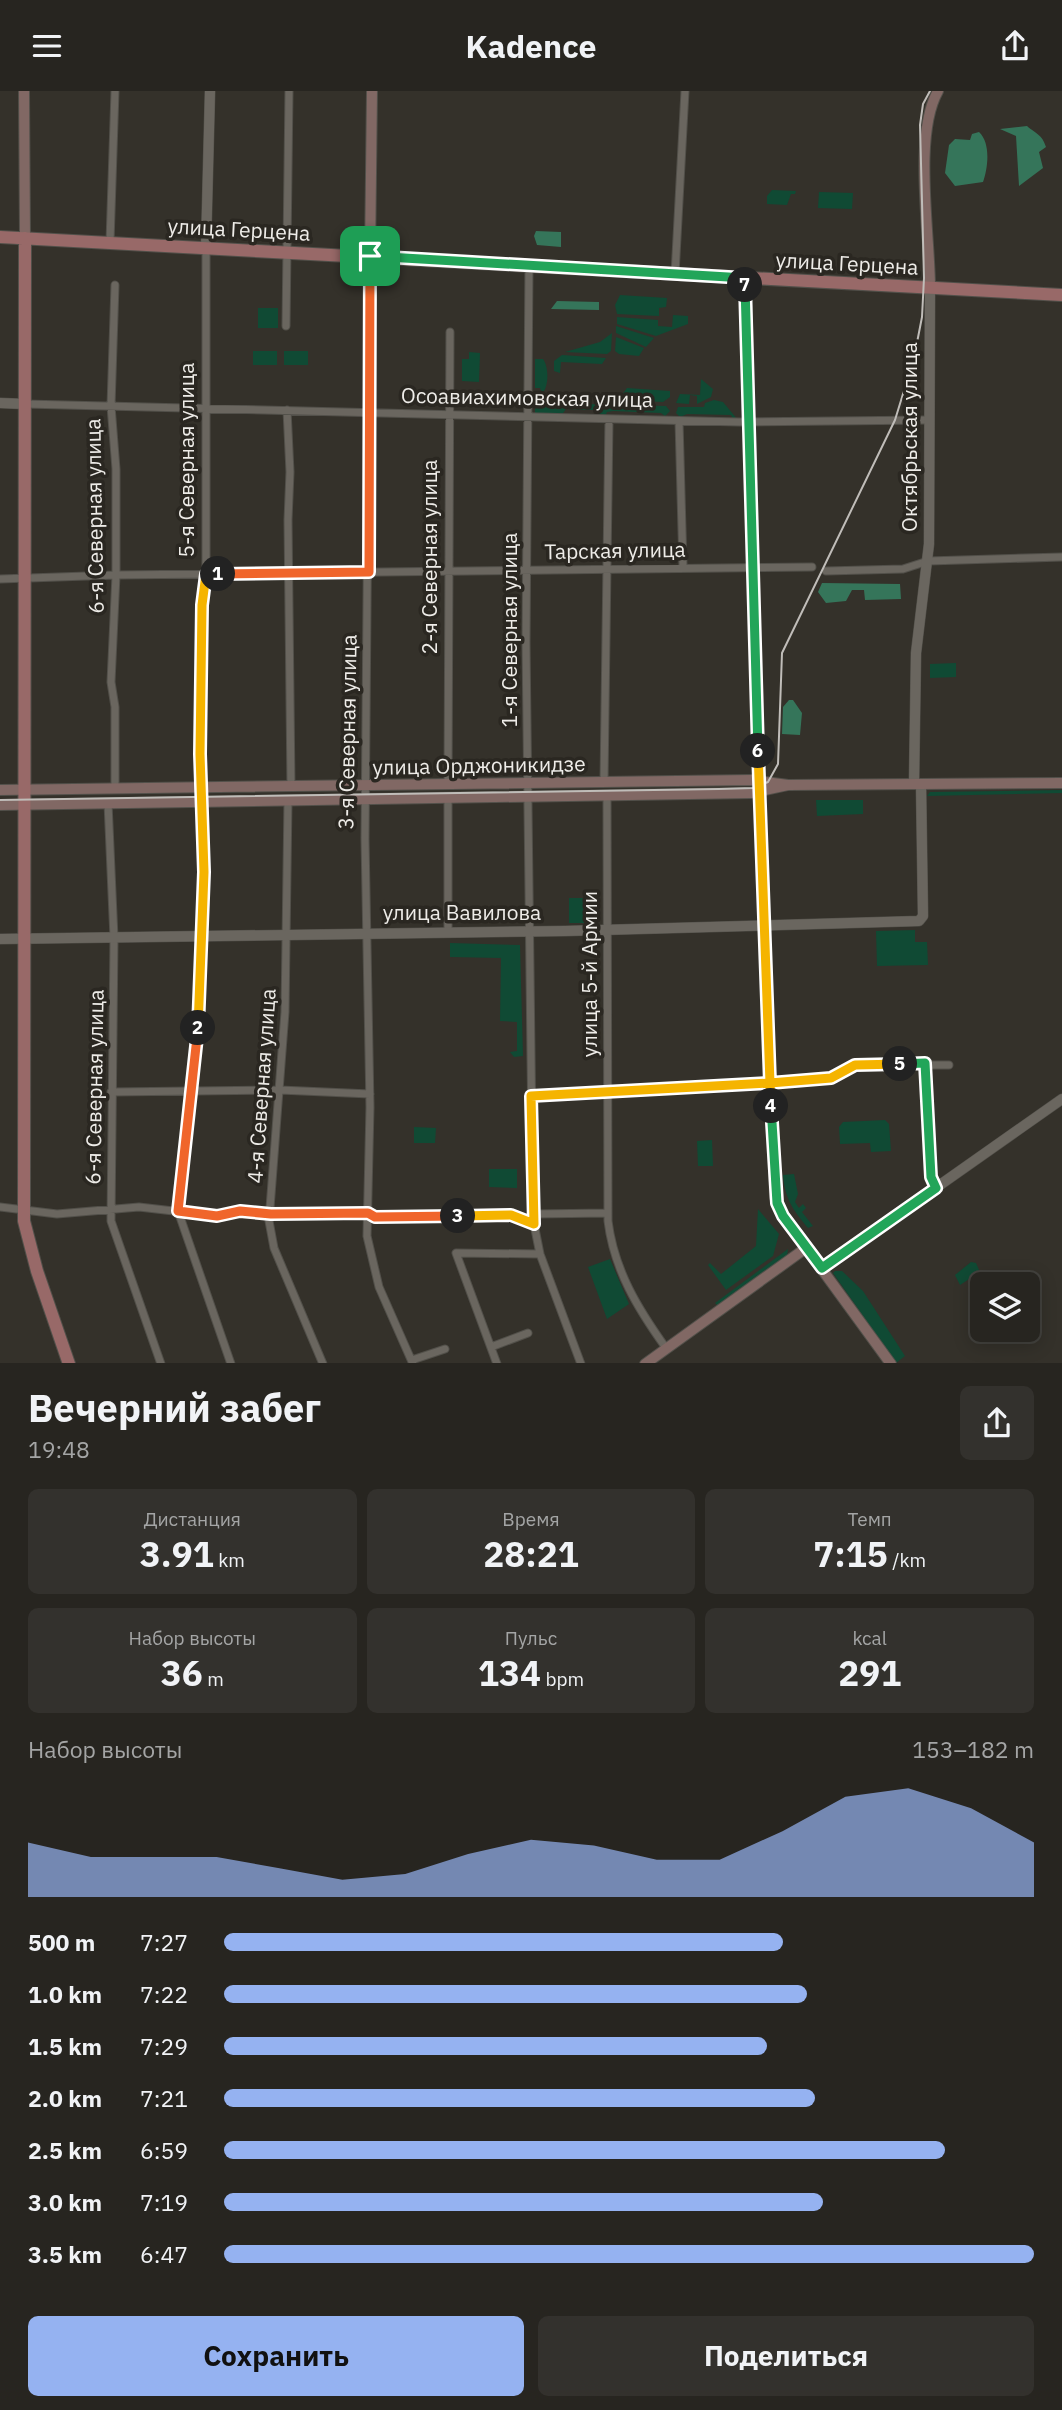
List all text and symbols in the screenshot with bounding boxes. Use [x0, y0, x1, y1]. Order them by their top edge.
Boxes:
text: Kadence [465, 25, 597, 67]
icon: menu [28, 27, 66, 65]
icon: share [996, 27, 1034, 65]
street label: улица Герцена [167, 211, 311, 247]
pin [340, 226, 400, 286]
icon: arrive [351, 237, 389, 275]
street label: улица Герцена [775, 245, 919, 281]
pin: 7 [728, 267, 762, 303]
text: 7 [739, 272, 750, 296]
street label: Октябрьская улица [895, 342, 923, 532]
street label: 5-я Северная улица [172, 362, 200, 558]
street label: Осоавиахимовская улица [401, 381, 653, 413]
street label: 6-я Северная улица [78, 418, 110, 614]
street label: 2-я Северная улица [415, 459, 443, 655]
street label: 1-я Северная улица [495, 532, 523, 728]
street label: Тарская улица [544, 535, 686, 565]
pin: 1 [200, 557, 235, 591]
text: 1 [212, 561, 223, 585]
street label: 3-я Северная улица [331, 634, 363, 830]
pin: 6 [740, 733, 776, 769]
text: 6 [752, 738, 763, 762]
street label: улица Орджоникидзе [372, 749, 586, 781]
street label: улица 5-й Армии [575, 891, 603, 1057]
street label: улица Вавилова [383, 898, 541, 926]
street label: 4-я Северная улица [240, 988, 282, 1184]
street label: 6-я Северная улица [78, 989, 110, 1185]
pin: 2 [180, 1011, 216, 1045]
text: 2 [192, 1015, 203, 1039]
pin: 5 [883, 1047, 918, 1081]
text: 5 [894, 1051, 905, 1075]
pin: 4 [754, 1089, 788, 1123]
text: 4 [765, 1093, 776, 1117]
pin: 3 [440, 1199, 476, 1233]
text: 3 [452, 1203, 463, 1227]
map controls [970, 1272, 1040, 1342]
button: layers [970, 1272, 1040, 1342]
text: Вечерний забег [28, 1383, 321, 1432]
button: share [960, 1386, 1034, 1460]
text: 19:48 [28, 1434, 90, 1464]
text: Дистанция [144, 1507, 241, 1531]
text: Время [502, 1507, 560, 1531]
text: Темп [848, 1507, 892, 1531]
text: 3.91 [140, 1531, 214, 1577]
text: 28:21 [483, 1531, 579, 1577]
text: 7:15 [813, 1531, 888, 1577]
text: km [214, 1548, 245, 1572]
text: /km [888, 1548, 926, 1572]
text: Набор высоты [129, 1626, 256, 1650]
text: Пульс [505, 1626, 557, 1650]
text: kcal [852, 1626, 887, 1650]
text: 36 [161, 1650, 203, 1696]
text: 134 [478, 1650, 541, 1696]
text: 291 [838, 1650, 901, 1696]
text: m [203, 1667, 224, 1691]
text: bpm [541, 1667, 584, 1691]
text: Набор высоты [28, 1734, 182, 1764]
text: 153–182 m [912, 1734, 1034, 1764]
text: 500 m [28, 1927, 95, 1957]
text: 7:27 [140, 1927, 188, 1957]
text: 1.0 km [28, 1979, 102, 2009]
text: 7:22 [140, 1979, 188, 2009]
text: 1.5 km [28, 2031, 102, 2061]
text: 7:29 [140, 2031, 188, 2061]
text: 2.0 km [28, 2083, 102, 2113]
text: 7:21 [140, 2083, 188, 2113]
text: 2.5 km [28, 2135, 102, 2165]
text: 6:59 [140, 2135, 188, 2165]
text: 3.0 km [28, 2187, 102, 2217]
text: 7:19 [140, 2187, 188, 2217]
text: 3.5 km [28, 2239, 102, 2269]
text: 6:47 [140, 2239, 188, 2269]
button: Сохранить [28, 2316, 524, 2396]
button: Поделиться [538, 2316, 1034, 2396]

